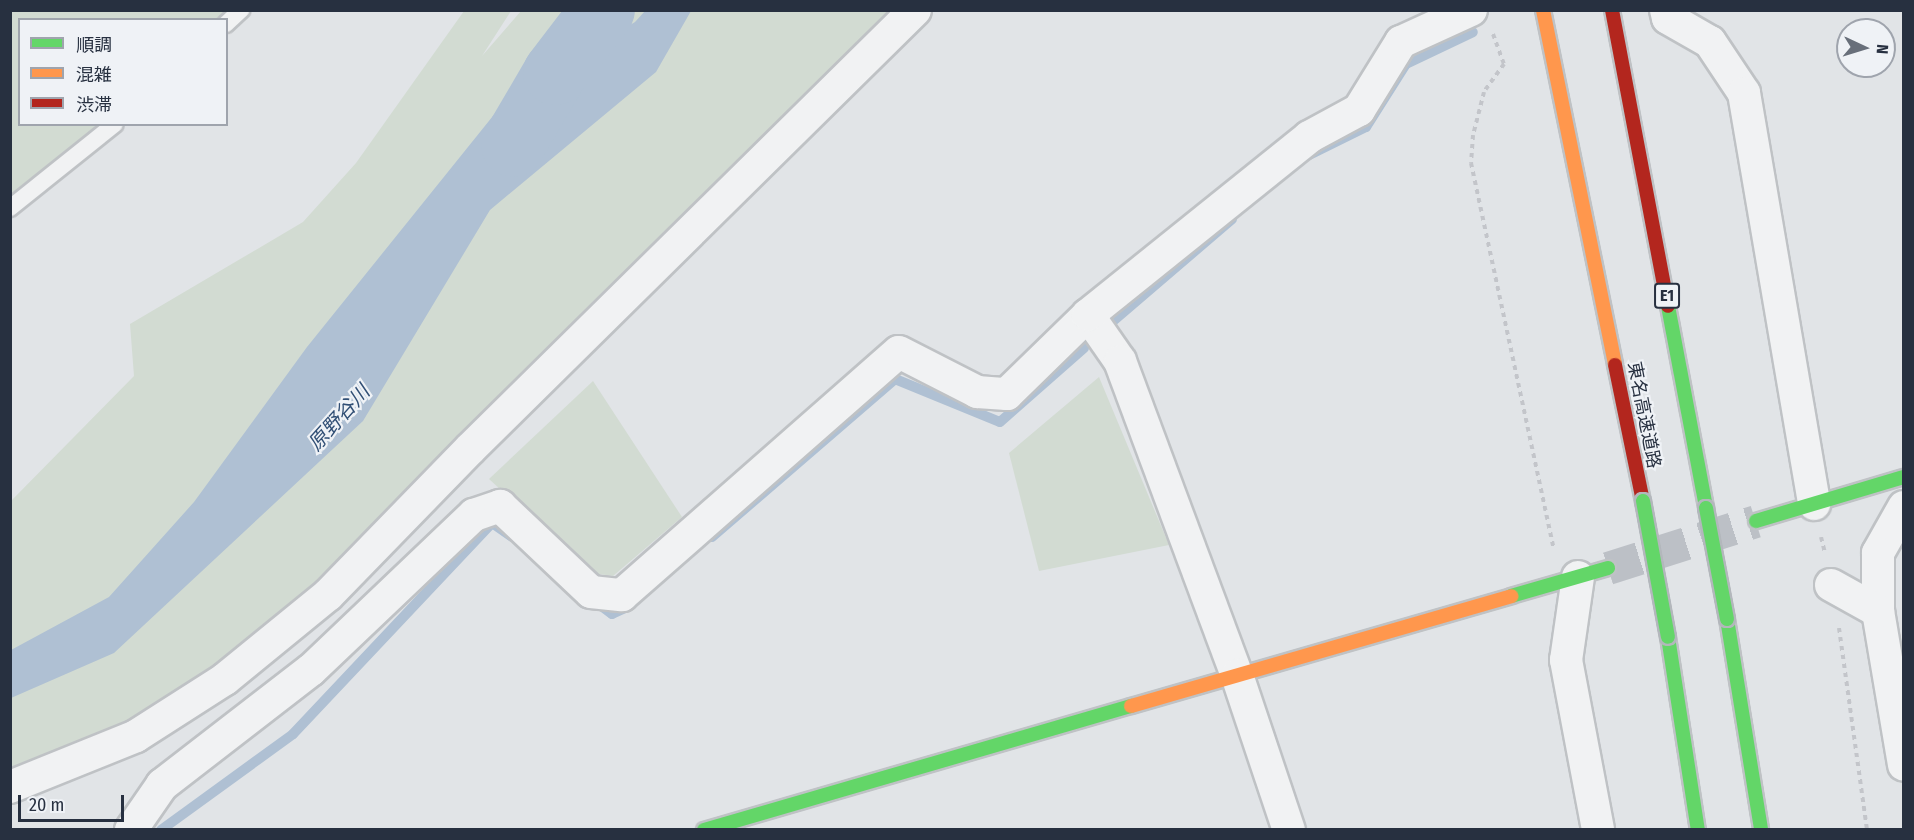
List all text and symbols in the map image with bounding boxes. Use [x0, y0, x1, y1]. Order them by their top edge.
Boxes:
legend [18, 18, 228, 126]
north arrow [1836, 18, 1896, 78]
text: 順調 [76, 34, 112, 56]
text: N [1873, 44, 1892, 55]
text: 混雑 [76, 64, 112, 86]
text: 渋滞 [76, 94, 112, 116]
road number: E1 [1654, 283, 1680, 309]
street label: 東名高速道路 [1623, 360, 1665, 470]
water label: 原野谷川 [303, 380, 375, 456]
scale bar [21, 783, 128, 821]
text: 20 m [29, 794, 64, 816]

